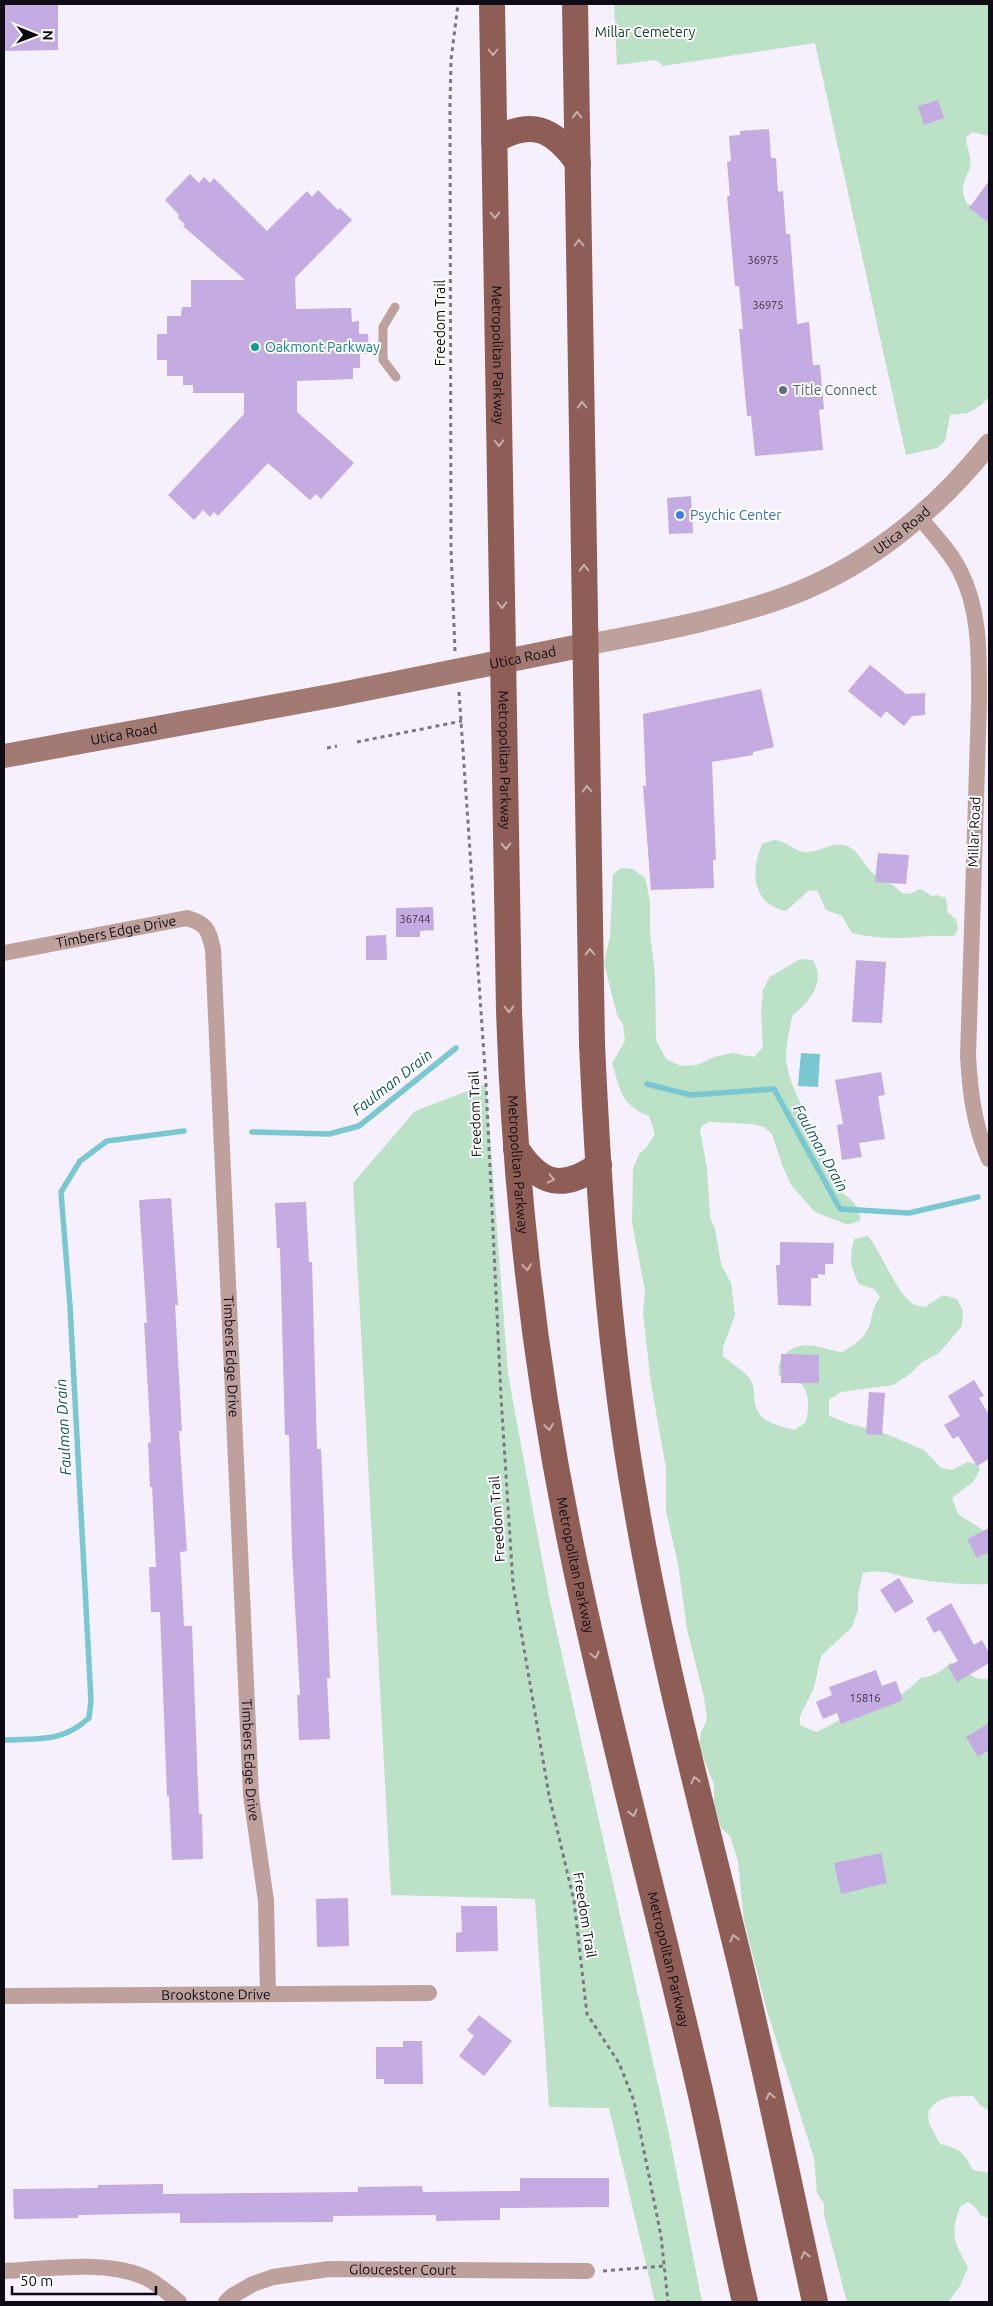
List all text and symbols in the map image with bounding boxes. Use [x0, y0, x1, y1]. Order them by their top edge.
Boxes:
north arrow [10, 10, 60, 60]
park label: Millar Cemetery [595, 24, 695, 40]
text: N [40, 30, 56, 41]
one-way arrow [488, 49, 498, 57]
one-way arrow [572, 110, 582, 118]
one-way arrow [490, 212, 500, 219]
one-way arrow [574, 239, 584, 246]
house number: 36975 [747, 254, 779, 266]
street label: Freedom Trail [432, 279, 448, 366]
street label: Metropolitan Parkway [489, 285, 507, 425]
house number: 36975 [752, 299, 784, 311]
place label: Oakmont Parkway [265, 339, 380, 355]
marker: Oakmont Parkway [249, 341, 261, 353]
place label: Title Connect [793, 382, 878, 398]
marker: Title Connect [777, 384, 789, 396]
one-way arrow [577, 401, 587, 409]
one-way arrow [494, 440, 504, 447]
street label: Utica Road [870, 503, 933, 557]
place label: Psychic Center [690, 507, 782, 523]
marker: Psychic Center [674, 509, 686, 521]
one-way arrow [579, 564, 589, 572]
one-way arrow [497, 602, 508, 610]
street label: Utica Road [488, 643, 557, 672]
street label: Metropolitan Parkway [496, 690, 514, 830]
street label: Utica Road [89, 720, 159, 748]
one-way arrow [582, 785, 592, 793]
street label: Millar Road [965, 796, 983, 868]
one-way arrow [501, 843, 512, 851]
street label: Timbers Edge Drive [54, 912, 177, 951]
house number: 36744 [399, 913, 431, 925]
one-way arrow [585, 948, 595, 956]
one-way arrow [504, 1005, 515, 1013]
water label: Faulman Drain [349, 1045, 435, 1119]
street label: Freedom Trail [465, 1070, 485, 1157]
street label: Metropolitan Parkway [505, 1095, 532, 1235]
water label: Faulman Drain [790, 1102, 852, 1194]
one-way arrow [547, 1173, 556, 1183]
one-way arrow [521, 1263, 532, 1271]
street label: Timbers Edge Drive [221, 1295, 242, 1418]
water label: Faulman Drain [52, 1378, 74, 1476]
one-way arrow [544, 1423, 554, 1432]
street label: Freedom Trail [486, 1475, 508, 1563]
street label: Metropolitan Parkway [554, 1496, 598, 1635]
one-way arrow [589, 1651, 600, 1660]
house number: 15816 [849, 1692, 881, 1704]
street label: Timbers Edge Drive [239, 1699, 263, 1822]
one-way arrow [690, 1775, 701, 1784]
one-way arrow [627, 1809, 637, 1817]
street label: Freedom Trail [570, 1871, 600, 1959]
street label: Metropolitan Parkway [644, 1890, 693, 2029]
one-way arrow [729, 1934, 739, 1942]
street label: Brookstone Drive [161, 1986, 271, 2003]
one-way arrow [765, 2091, 776, 2100]
one-way arrow [800, 2250, 811, 2259]
street label: Gloucester Court [349, 2261, 457, 2278]
scale bar [12, 2264, 156, 2296]
text: 50 m [20, 2272, 53, 2289]

